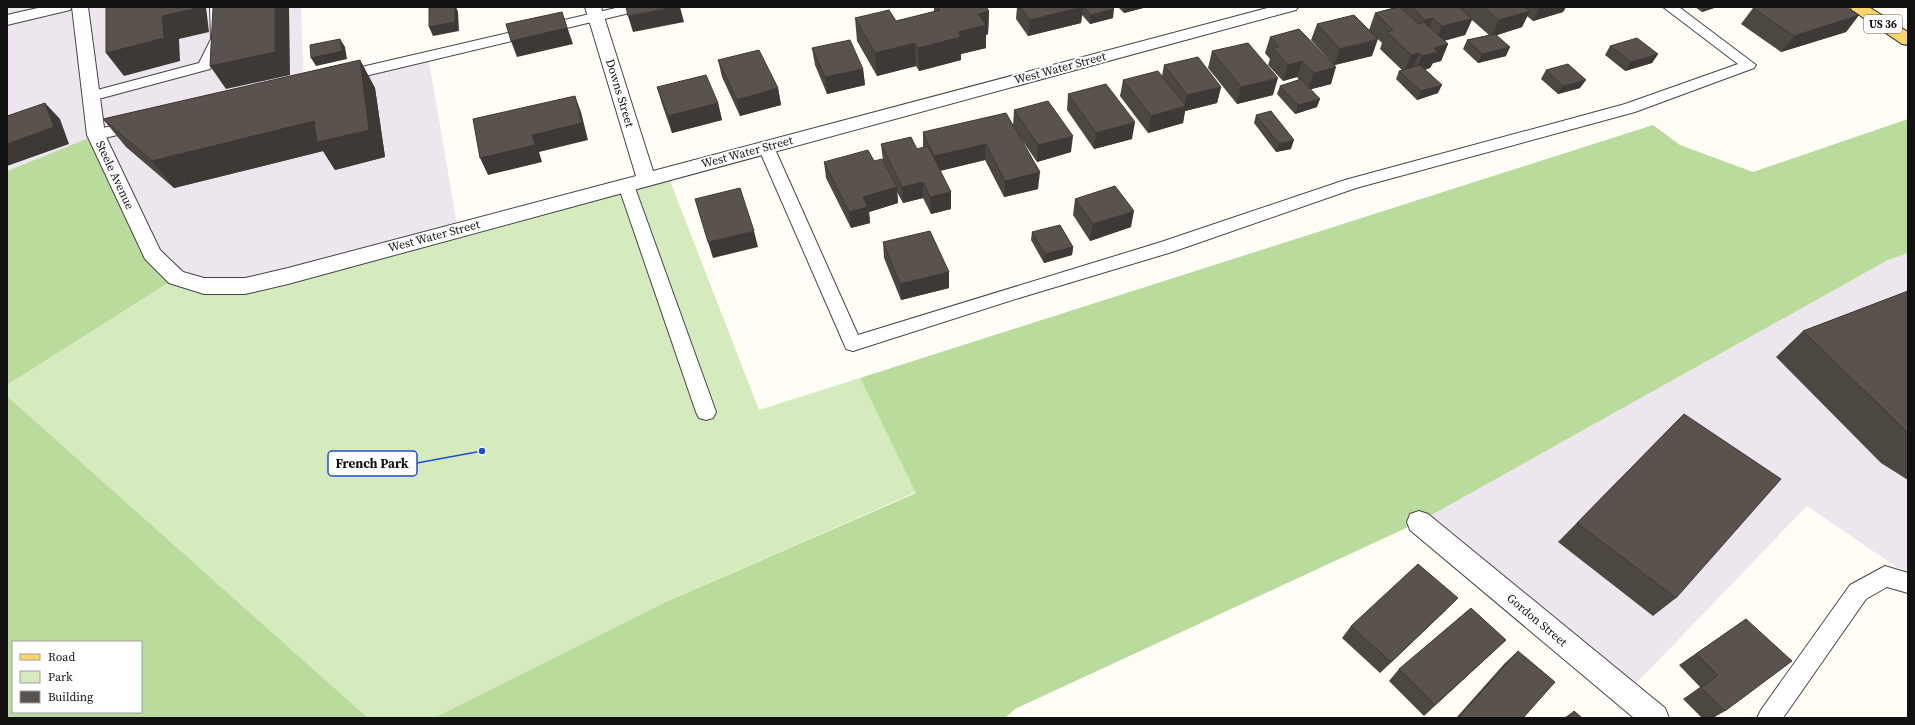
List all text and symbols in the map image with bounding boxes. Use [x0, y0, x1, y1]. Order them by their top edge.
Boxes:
road number: US 36 [1864, 15, 1902, 33]
street label: West Water Street [1012, 48, 1108, 88]
street label: Downs Street [602, 57, 638, 129]
street label: West Water Street [699, 132, 795, 172]
street label: Steele Avenue [92, 138, 138, 212]
street label: West Water Street [386, 216, 482, 256]
callout: French Park [328, 451, 417, 476]
text: French Park [335, 455, 409, 472]
street label: Gordon Street [1503, 590, 1571, 650]
legend [12, 641, 142, 713]
text: Road [48, 649, 75, 665]
text: Park [48, 669, 73, 685]
text: Building [48, 689, 93, 705]

